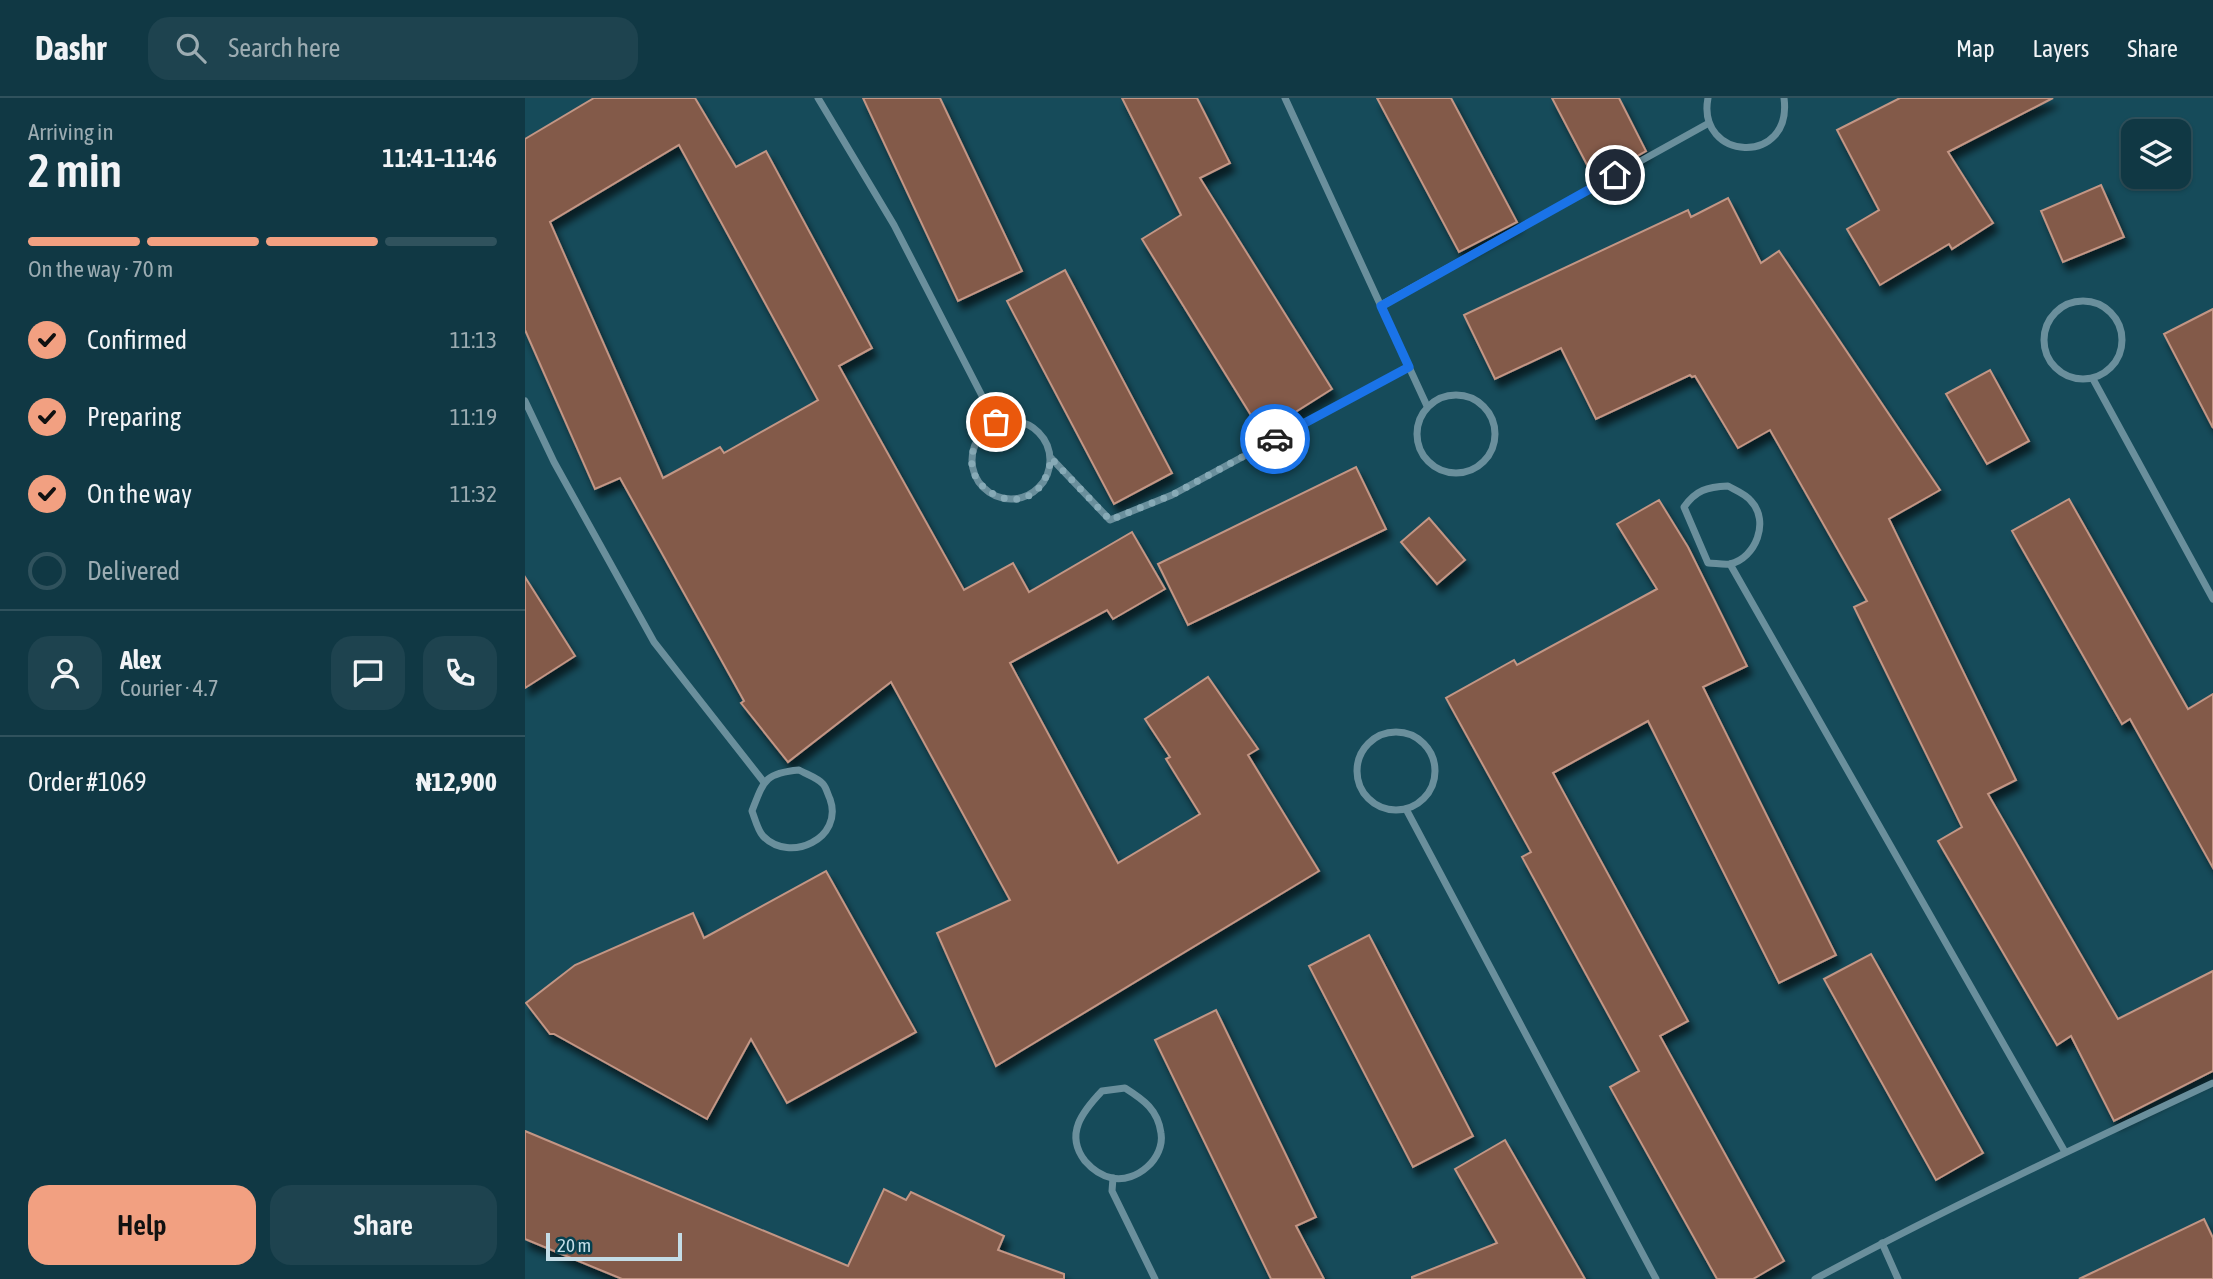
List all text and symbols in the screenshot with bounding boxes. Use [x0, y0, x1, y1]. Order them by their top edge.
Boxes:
search box [148, 17, 638, 80]
text: Dashr [35, 29, 106, 67]
icon: search [172, 29, 210, 67]
text: Search here [228, 33, 340, 63]
text: Map [1956, 35, 1995, 62]
text: Layers [2033, 35, 2089, 62]
text: Share [2127, 35, 2178, 62]
text: Arriving in [28, 119, 114, 145]
map controls [2121, 119, 2191, 189]
button: layers [2121, 119, 2191, 189]
text: 11:41–11:46 [382, 143, 497, 173]
text: 2 min [28, 144, 122, 197]
pin [1585, 145, 1645, 205]
icon: home [1596, 156, 1634, 194]
text: On the way · 70 m [28, 256, 173, 282]
icon: check [28, 321, 66, 359]
text: Confirmed [87, 325, 187, 355]
text: 11:13 [450, 327, 497, 353]
pin [966, 392, 1026, 452]
icon: check [28, 398, 66, 436]
text: Preparing [87, 402, 181, 432]
icon: bag [977, 403, 1015, 441]
text: 11:19 [450, 404, 497, 430]
courier [1240, 404, 1310, 474]
icon: car [1256, 420, 1294, 458]
icon: check [28, 475, 66, 513]
text: On the way [87, 479, 192, 509]
text: 11:32 [450, 481, 497, 507]
text: Delivered [87, 556, 180, 586]
button: person [28, 636, 102, 710]
button: chat [331, 636, 405, 710]
button: phone [423, 636, 497, 710]
text: Alex [120, 645, 161, 675]
text: Courier · 4.7 [120, 675, 219, 701]
text: Order #1069 [28, 767, 147, 797]
text: ₦12,900 [416, 767, 497, 797]
button: Help [28, 1185, 256, 1265]
button: Share [270, 1185, 497, 1265]
scale bar [546, 1230, 683, 1262]
text: 20 m [557, 1234, 591, 1256]

